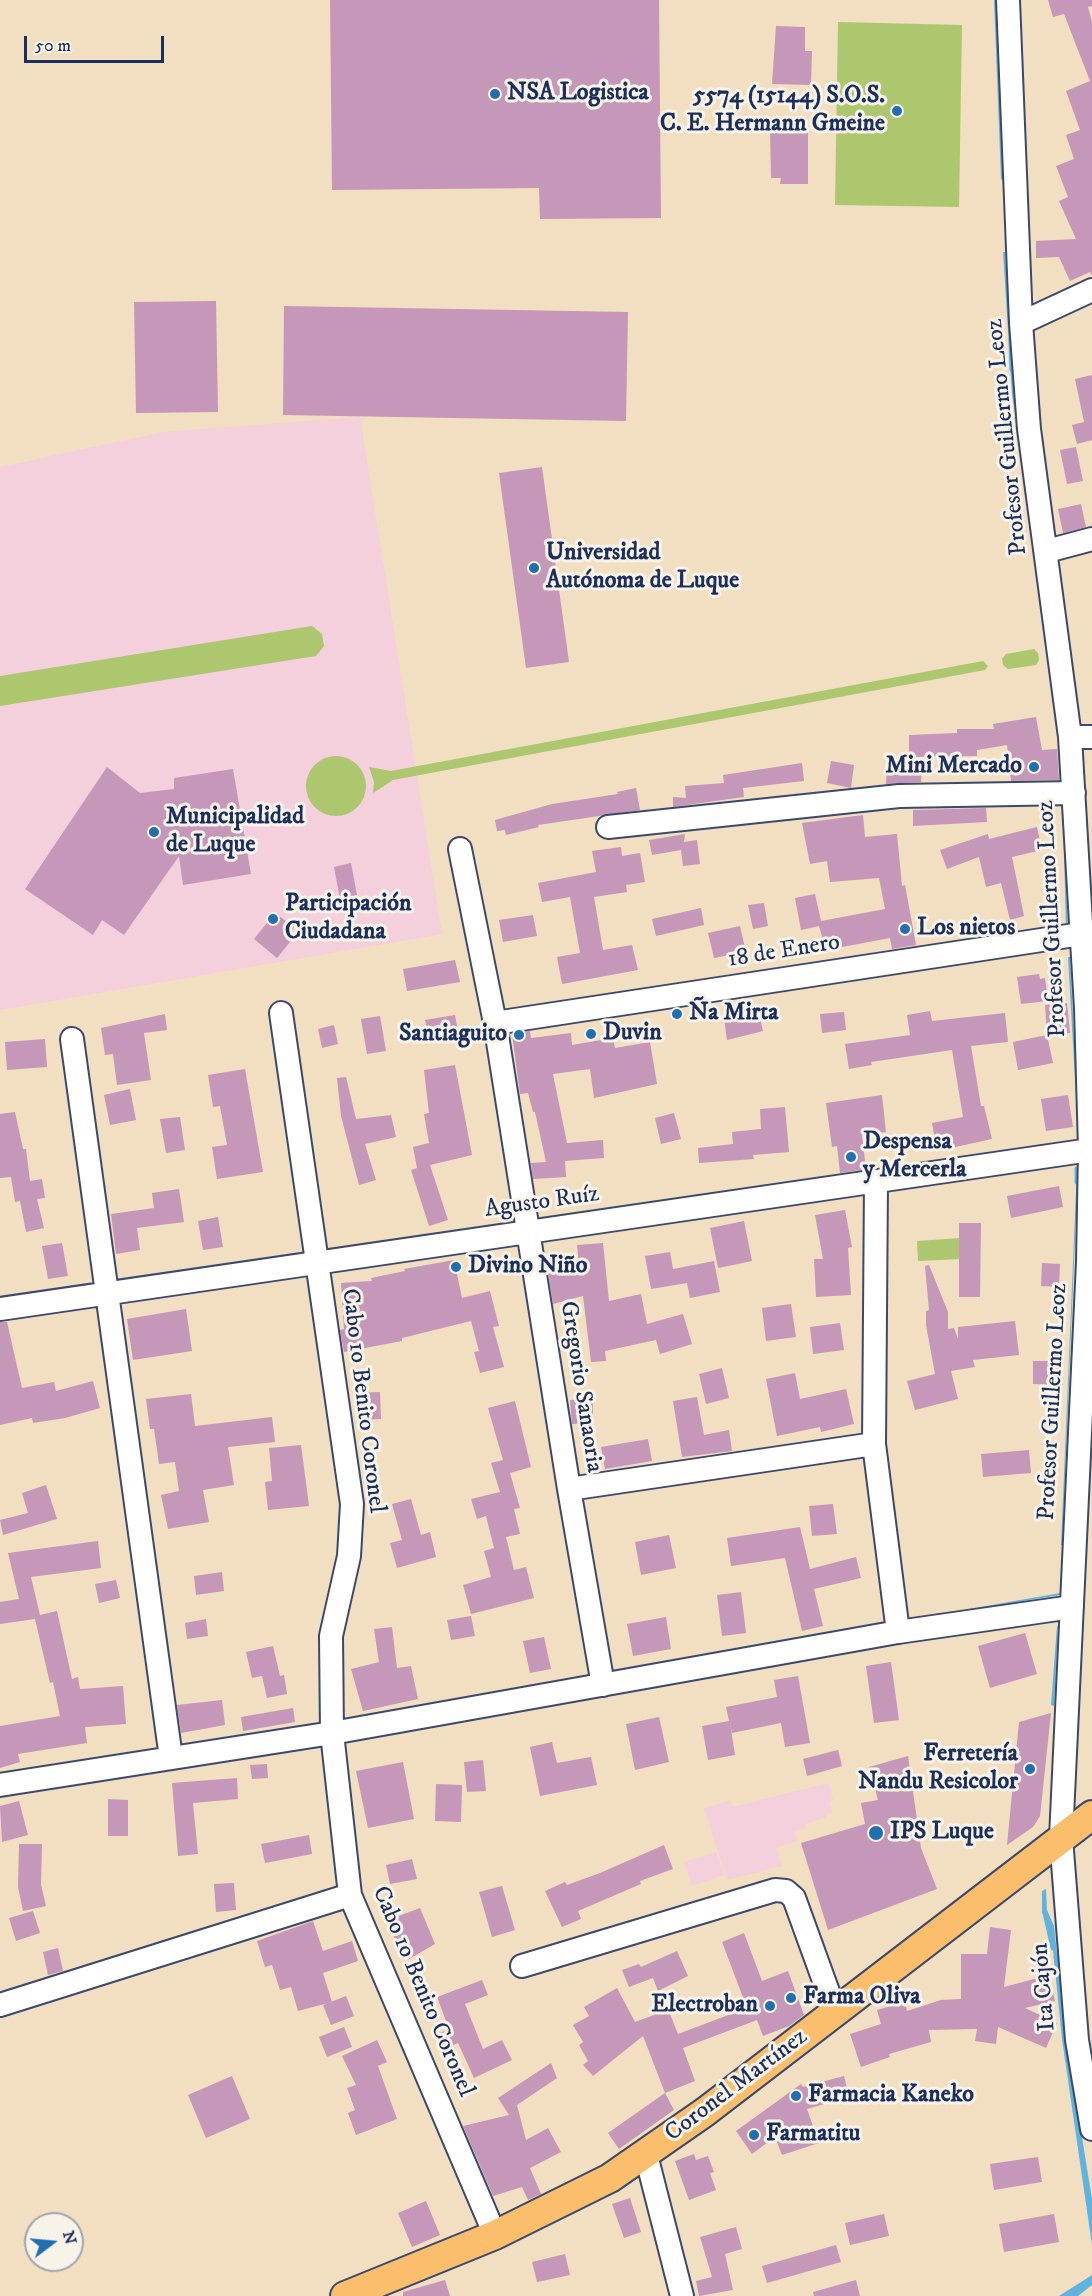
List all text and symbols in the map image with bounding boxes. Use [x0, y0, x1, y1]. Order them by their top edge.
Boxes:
scale bar [27, 24, 166, 62]
text: 50 m [35, 35, 71, 57]
place label: NSA Logistica [507, 80, 649, 108]
place label: 5574 (15144) S.O.S. C. E. Hermann Gmeine [660, 83, 885, 139]
marker: NSA Logistica [488, 87, 502, 101]
marker: 5574 (15144) S.O.S. C. E. Hermann Gmeine [890, 104, 904, 118]
street label: Profesor Guillermo Leoz [981, 317, 1035, 557]
place label: Universidad Autónoma de Luque [546, 540, 739, 596]
marker: Universidad Autónoma de Luque [527, 561, 541, 575]
place label: Mini Mercado [885, 753, 1022, 781]
marker: Mini Mercado [1027, 760, 1041, 774]
street label: Profesor Guillermo Leoz [1032, 800, 1074, 1038]
place label: Municipalidad de Luque [166, 804, 304, 860]
marker: Municipalidad de Luque [147, 825, 161, 839]
place label: Participación Ciudadana [285, 891, 411, 947]
marker: Participación Ciudadana [266, 912, 280, 926]
place label: Los nietos [917, 915, 1015, 943]
marker: Los nietos [898, 922, 912, 936]
street label: 18 de Enero [726, 929, 842, 975]
place label: Ña Mirta [689, 1000, 778, 1028]
marker: Ña Mirta [670, 1007, 684, 1021]
place label: Duvin [603, 1020, 662, 1048]
place label: Santiaguito [399, 1021, 507, 1049]
marker: Duvin [584, 1027, 598, 1041]
marker: Santiaguito [512, 1028, 526, 1042]
place label: Despensa y Mercerla [863, 1129, 966, 1185]
marker: Despensa y Mercerla [844, 1150, 858, 1164]
street label: Agusto Ruíz [483, 1181, 601, 1225]
place label: Divino Niño [468, 1253, 587, 1281]
marker: Divino Niño [449, 1260, 463, 1274]
street label: Profesor Guillermo Leoz [1033, 1283, 1075, 1521]
street label: Cabo 1o Benito Coronel [334, 1287, 390, 1515]
street label: Gregorio Sanaoria [552, 1299, 608, 1475]
place label: Ferretería Nandu Resicolor [858, 1741, 1018, 1797]
marker: Ferretería Nandu Resicolor [1023, 1762, 1037, 1776]
place label: IPS Luque [890, 1819, 994, 1847]
marker: IPS Luque [867, 1824, 885, 1842]
street label: Cabo 1o Benito Coronel [365, 1882, 479, 2102]
street label: Ita Cajón [1027, 1942, 1063, 2032]
place label: Farma Oliva [803, 1984, 920, 2012]
marker: Farma Oliva [784, 1991, 798, 2005]
place label: Electroban [651, 1992, 758, 2020]
marker: Electroban [763, 1999, 777, 2013]
street label: Coronel Martínez [660, 2023, 814, 2149]
place label: Farmacia Kaneko [808, 2082, 974, 2110]
marker: Farmacia Kaneko [789, 2089, 803, 2103]
place label: Farmatitu [766, 2121, 860, 2149]
marker: Farmatitu [747, 2128, 761, 2142]
north arrow [24, 2212, 84, 2272]
text: N [58, 2229, 81, 2247]

